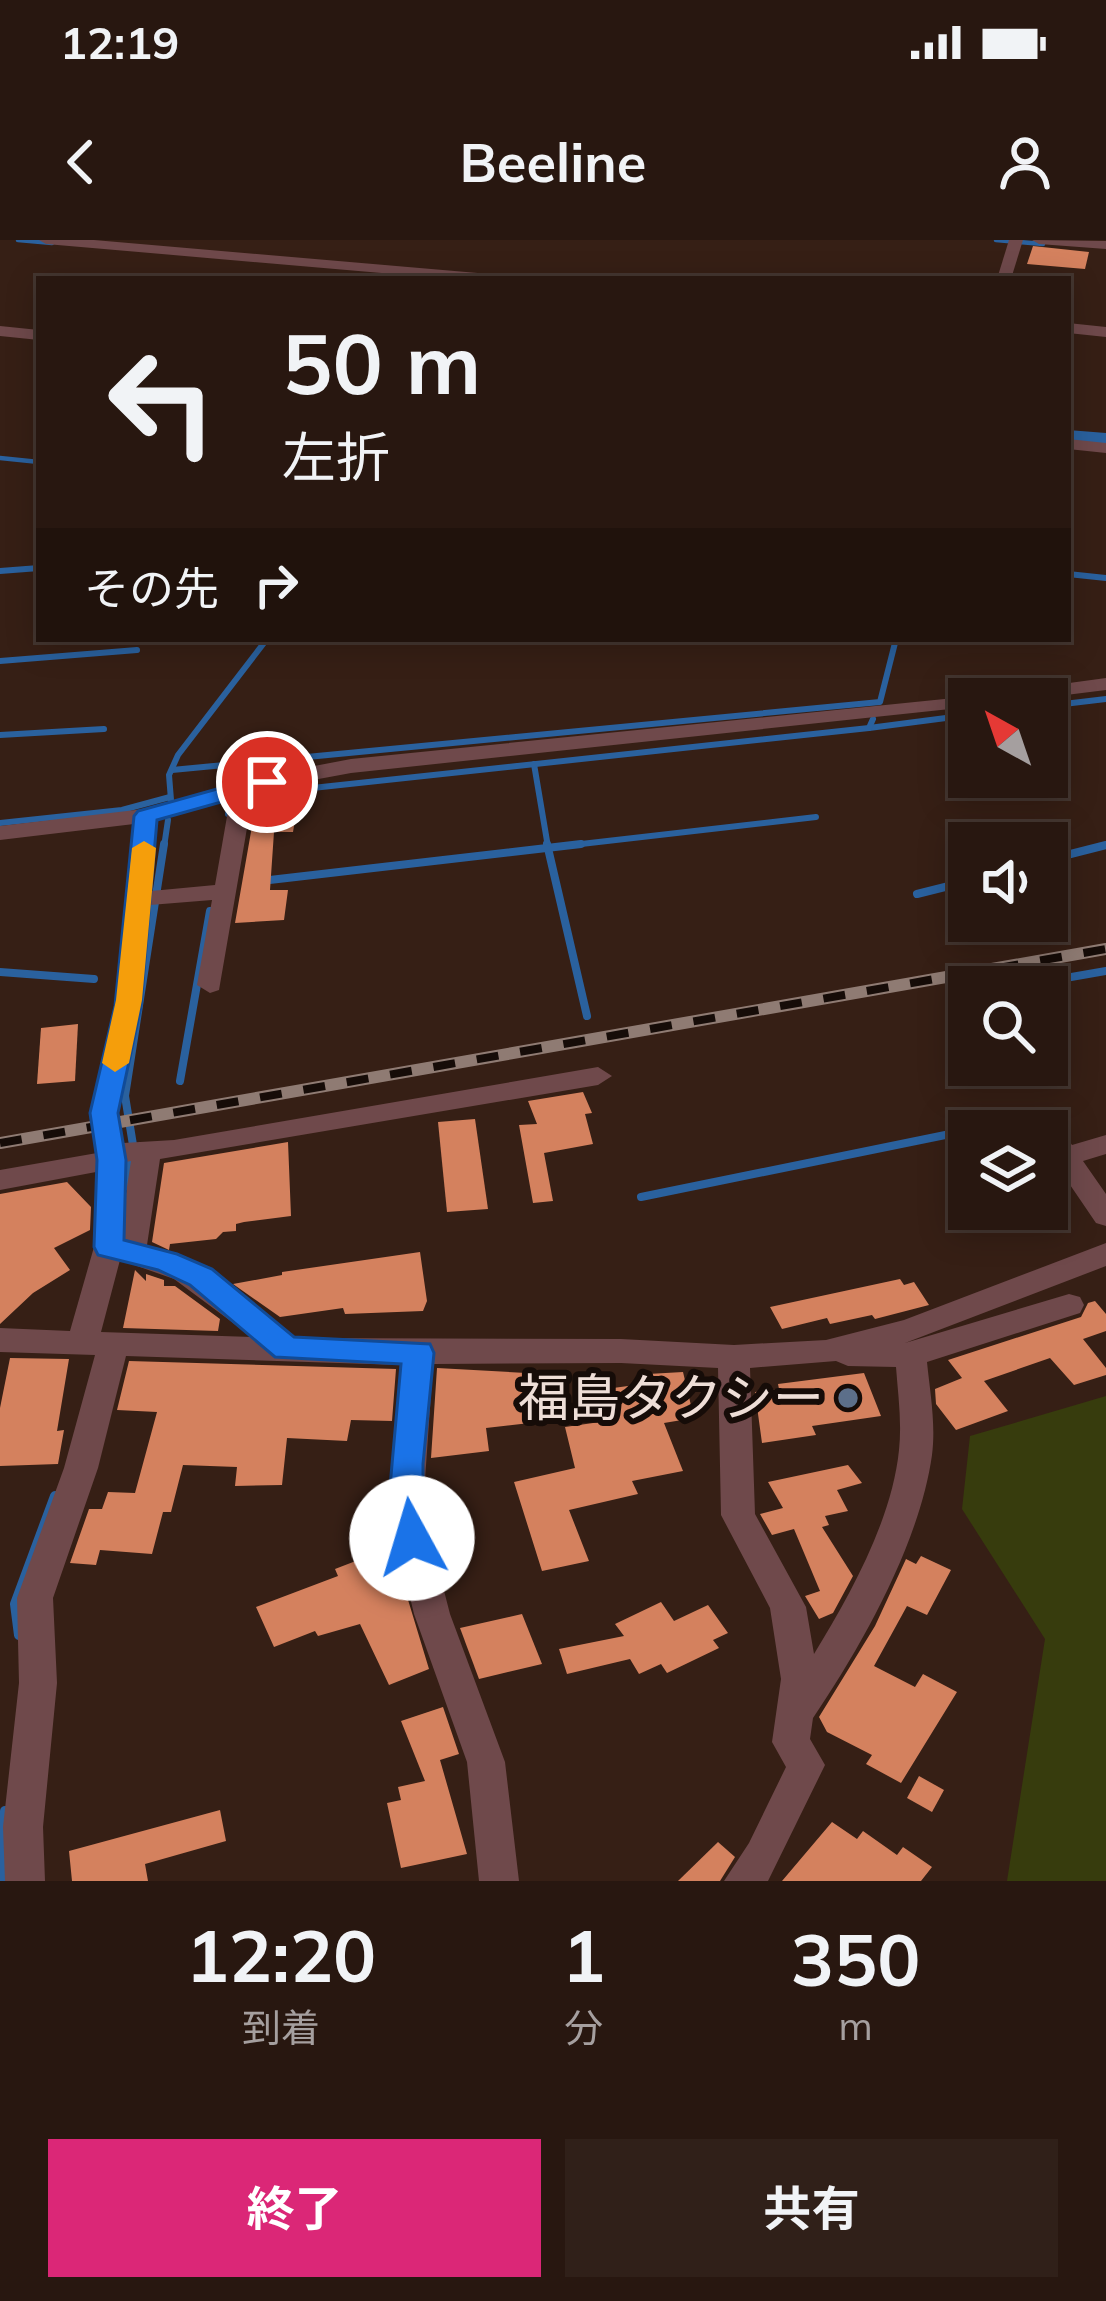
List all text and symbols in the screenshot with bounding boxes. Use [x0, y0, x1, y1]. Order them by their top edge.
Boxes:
text: 12:19 [60, 14, 179, 70]
text: Beeline [460, 128, 646, 196]
icon: back [48, 129, 114, 195]
icon: person [992, 129, 1058, 195]
text: 50 m [282, 310, 481, 415]
icon: left [84, 324, 240, 480]
text: 左折 [282, 423, 390, 491]
icon: right [243, 552, 309, 618]
text: その先 [84, 560, 219, 616]
north arrow [948, 678, 1068, 798]
map controls [948, 678, 1068, 1230]
pin [216, 731, 318, 833]
icon: arrive [234, 749, 300, 815]
button: sound [948, 822, 1068, 942]
button: search [948, 966, 1068, 1086]
button: layers [948, 1110, 1068, 1230]
place label: 福島タクシー [518, 1365, 824, 1429]
marker: 福島タクシー [835, 1385, 861, 1411]
position arrow [349, 1475, 475, 1601]
text: 12:20 [186, 1910, 376, 2000]
text: 1 [562, 1910, 605, 2000]
text: 350 [791, 1914, 920, 2004]
text: m [838, 2001, 873, 2050]
text: 到着 [242, 2003, 320, 2052]
text: 分 [564, 2003, 603, 2052]
button: 終了 [48, 2139, 541, 2277]
button: 共有 [565, 2139, 1058, 2277]

